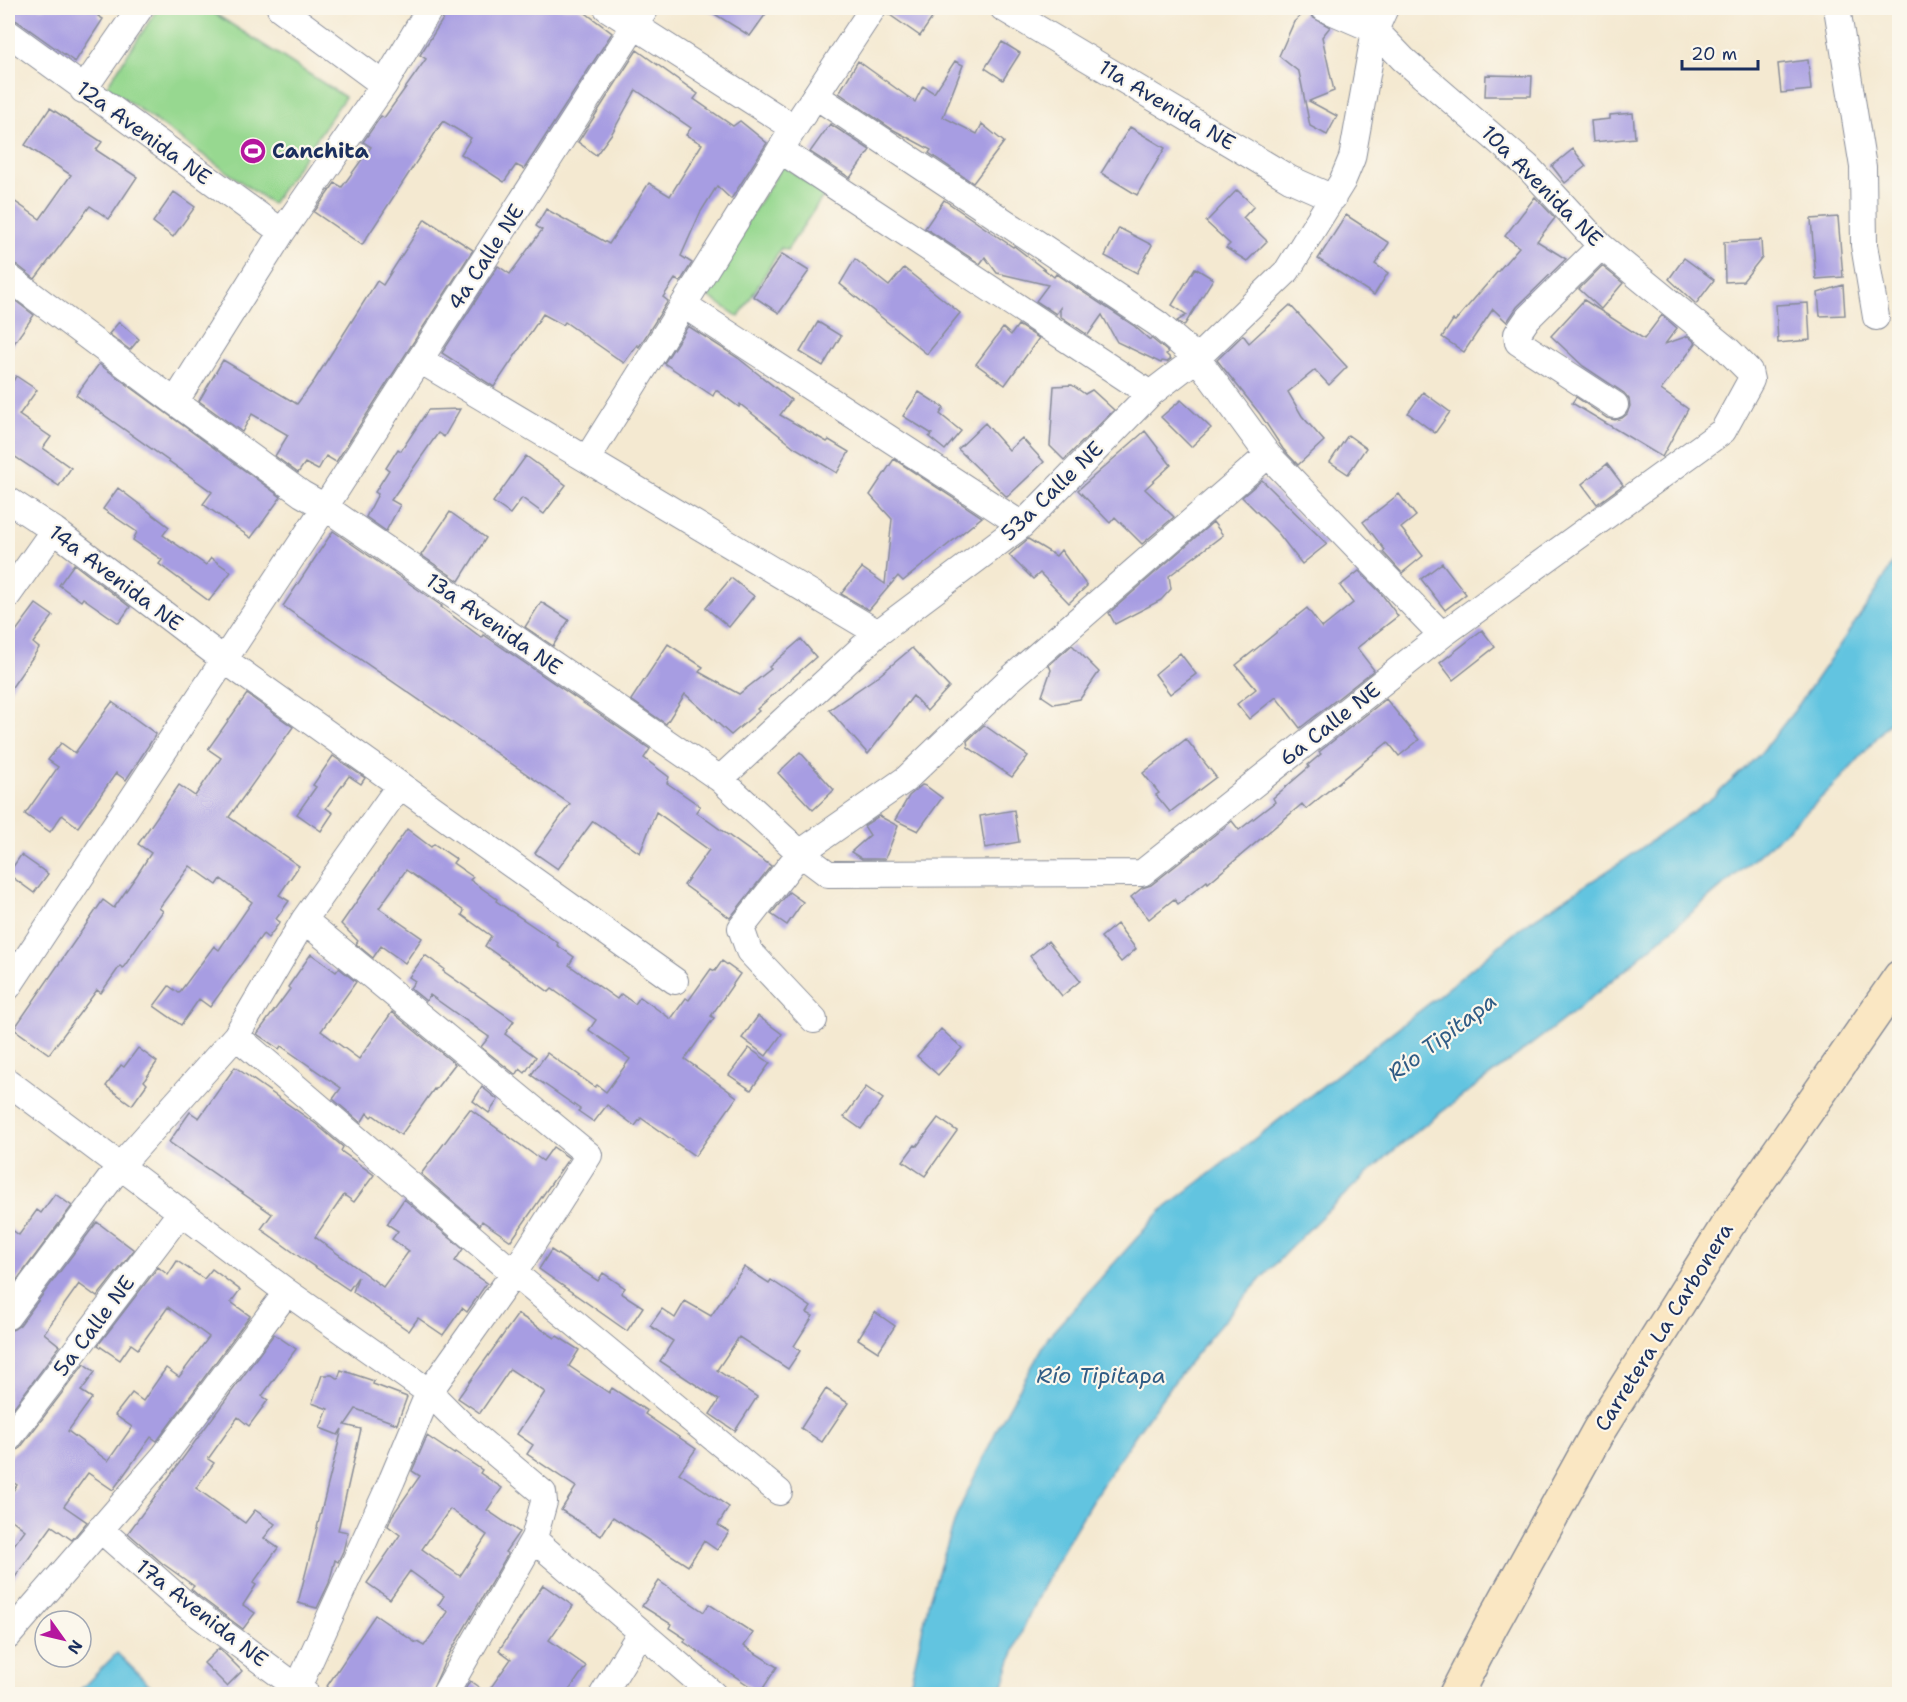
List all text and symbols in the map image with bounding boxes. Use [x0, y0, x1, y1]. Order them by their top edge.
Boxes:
scale bar [1682, 33, 1758, 71]
text: 20 m [1691, 42, 1737, 66]
street label: 11a Avenida NE [1093, 53, 1241, 157]
street label: 12a Avenida NE [71, 75, 217, 191]
street label: 10a Avenida NE [1475, 119, 1609, 253]
sports icon: Canchita [238, 136, 268, 166]
place label: Canchita [272, 137, 369, 165]
street label: 4a Calle NE [441, 199, 531, 315]
street label: 53a Calle NE [995, 435, 1109, 547]
street label: 14a Avenida NE [43, 518, 189, 638]
street label: 13a Avenida NE [420, 566, 568, 682]
street label: 6a Calle NE [1274, 676, 1386, 772]
water label: Río Tipitapa [1382, 987, 1502, 1087]
street label: Carretera La Carbonera [1588, 1217, 1740, 1437]
street label: 5a Calle NE [47, 1270, 141, 1382]
water label: Río Tipitapa [1036, 1361, 1166, 1390]
street label: 17a Avenida NE [130, 1553, 274, 1673]
north arrow [33, 1609, 93, 1669]
text: N [63, 1636, 87, 1658]

